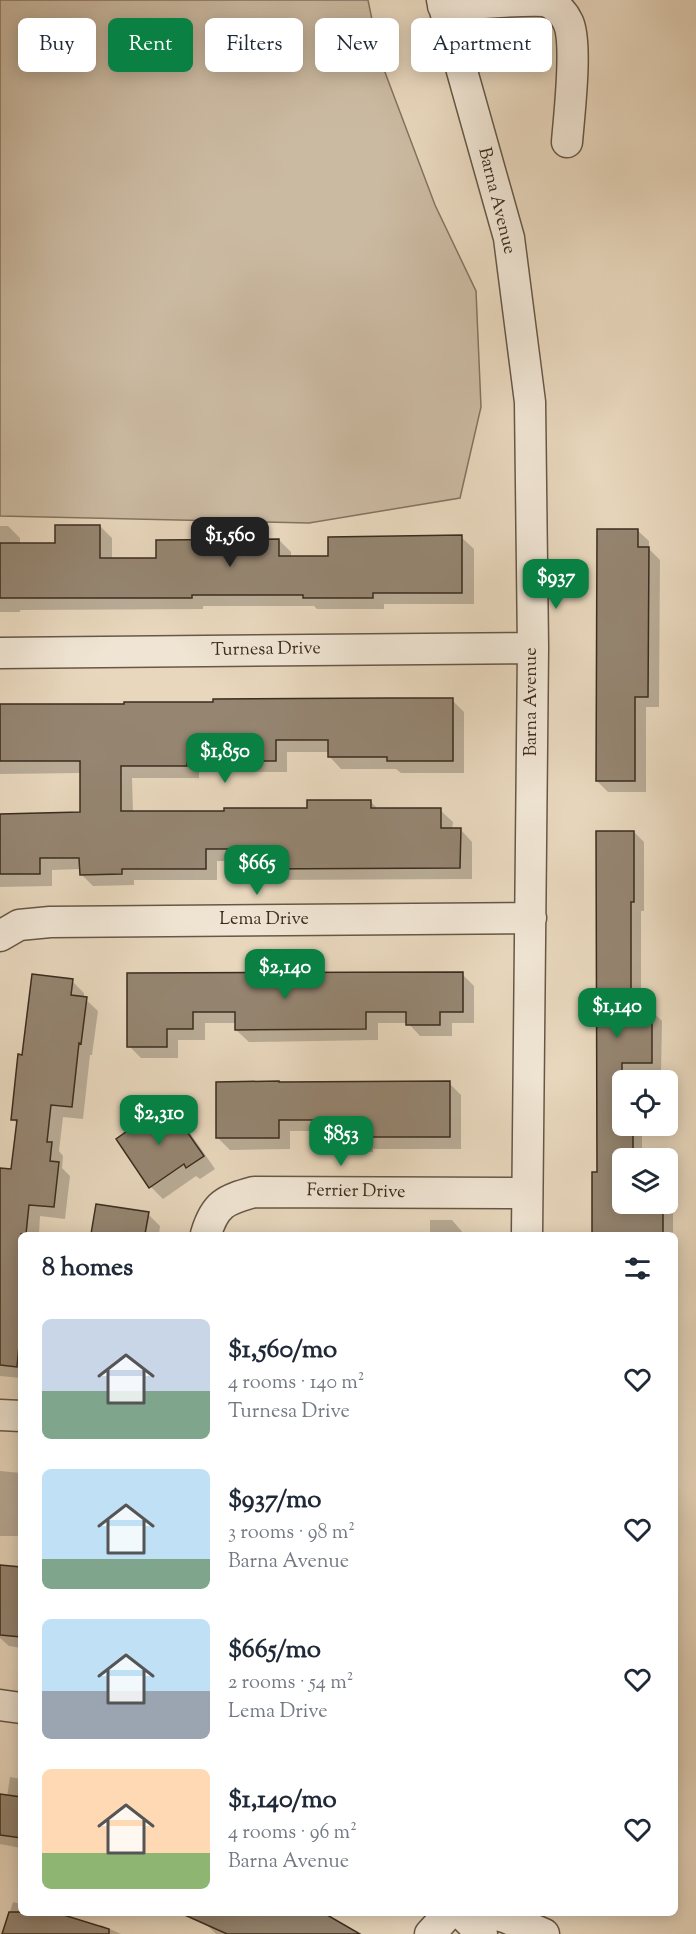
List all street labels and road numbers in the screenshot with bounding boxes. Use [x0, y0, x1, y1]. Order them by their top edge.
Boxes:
street label: Barna Avenue [470, 145, 522, 257]
street label: Turnesa Drive [211, 636, 321, 664]
street label: Barna Avenue [519, 647, 545, 757]
street label: Lema Drive [219, 907, 309, 933]
street label: Ferrier Drive [306, 1178, 406, 1206]

